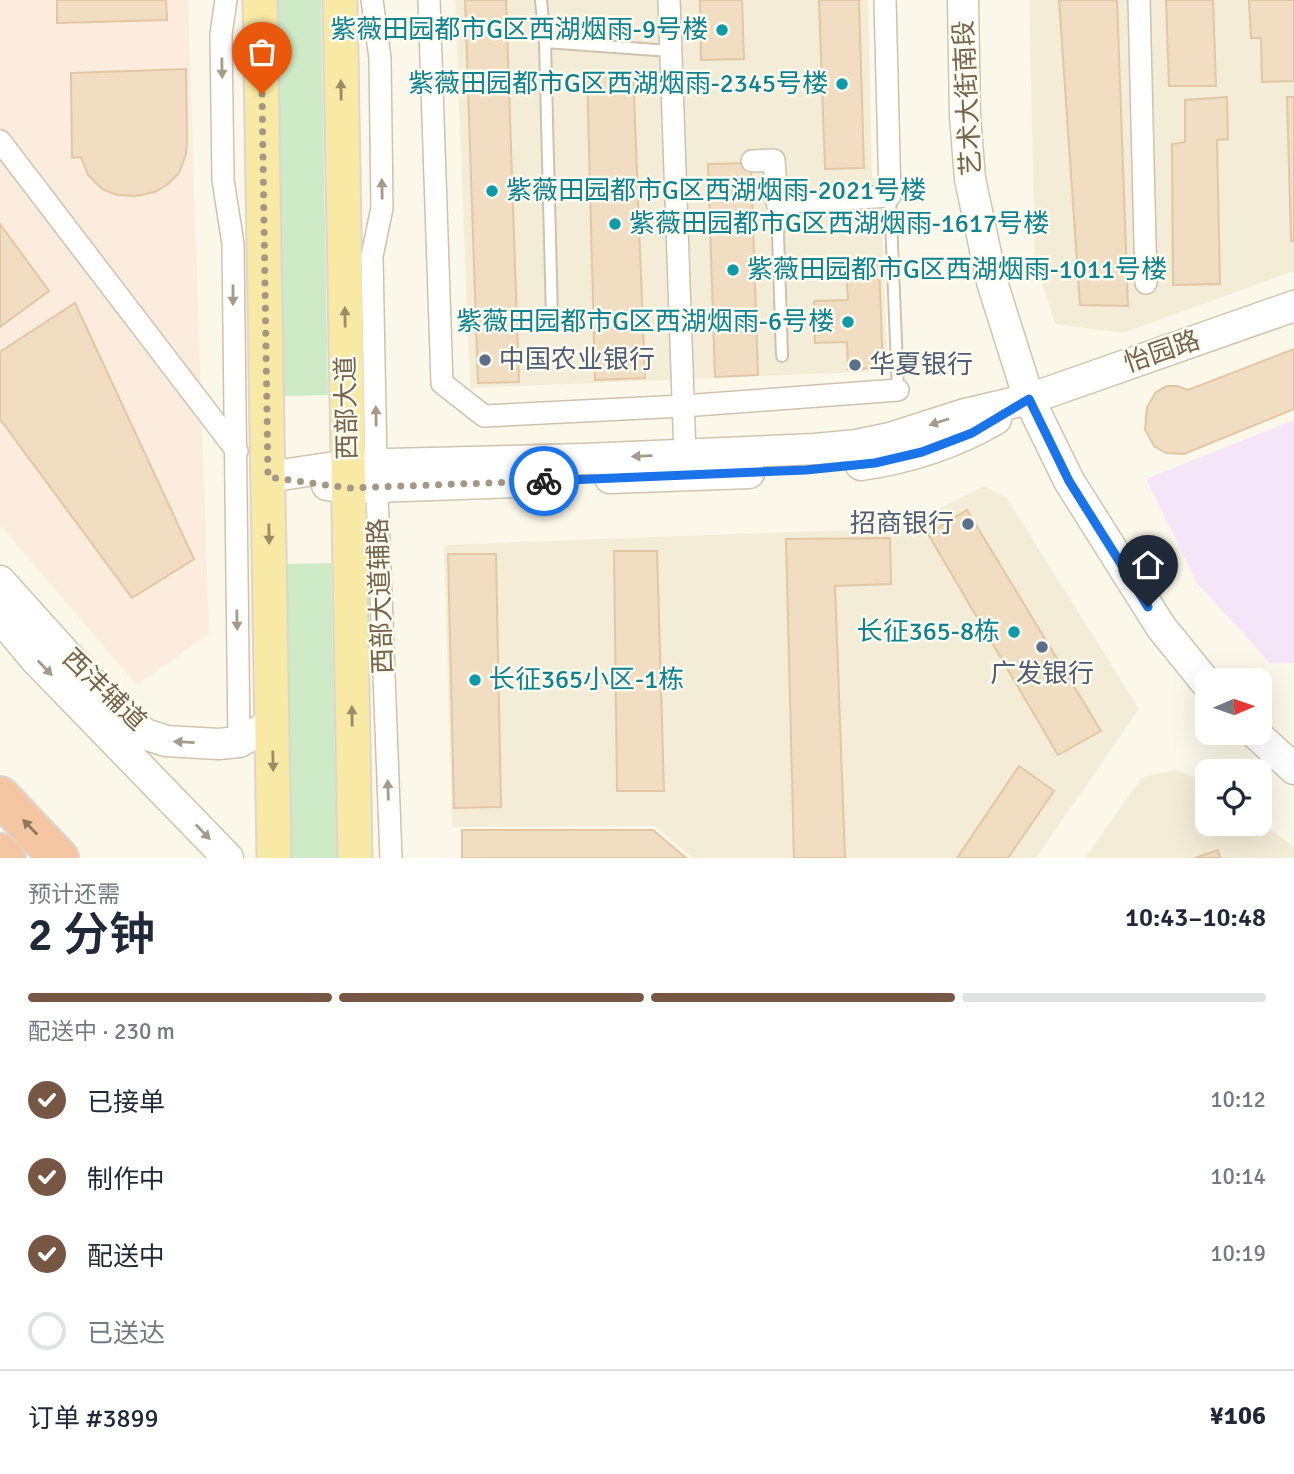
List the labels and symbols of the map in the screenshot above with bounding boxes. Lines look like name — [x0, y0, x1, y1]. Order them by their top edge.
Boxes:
place label: 紫薇田园都市G区西湖烟雨-9号楼 — [330, 14, 708, 46]
street label: 艺术大街南段 — [948, 19, 988, 177]
pin — [232, 22, 292, 94]
marker: 紫薇田园都市G区西湖烟雨-9号楼 — [714, 22, 730, 38]
one-way arrow — [216, 57, 227, 79]
place label: 紫薇田园都市G区西湖烟雨-2345号楼 — [408, 68, 828, 100]
marker: 紫薇田园都市G区西湖烟雨-2345号楼 — [834, 76, 850, 92]
one-way arrow — [335, 79, 347, 101]
place label: 紫薇田园都市G区西湖烟雨-2021号楼 — [506, 175, 926, 207]
one-way arrow — [376, 178, 388, 200]
marker: 紫薇田园都市G区西湖烟雨-2021号楼 — [484, 183, 500, 199]
place label: 紫薇田园都市G区西湖烟雨-1617号楼 — [629, 208, 1049, 240]
marker: 紫薇田园都市G区西湖烟雨-1617号楼 — [607, 216, 623, 232]
place label: 紫薇田园都市G区西湖烟雨-1011号楼 — [747, 254, 1167, 286]
marker: 紫薇田园都市G区西湖烟雨-1011号楼 — [725, 262, 741, 278]
one-way arrow — [228, 284, 239, 306]
one-way arrow — [339, 306, 351, 328]
place label: 紫薇田园都市G区西湖烟雨-6号楼 — [456, 306, 834, 338]
marker: 紫薇田园都市G区西湖烟雨-6号楼 — [840, 314, 856, 330]
street label: 怡园路 — [1120, 324, 1204, 380]
place label: 中国农业银行 — [499, 344, 655, 376]
place label: 华夏银行 — [869, 349, 973, 381]
marker: 中国农业银行 — [477, 352, 493, 368]
street label: 西部大道 — [330, 356, 364, 460]
marker: 华夏银行 — [847, 357, 863, 373]
one-way arrow — [370, 404, 381, 426]
one-way arrow — [929, 417, 950, 428]
courier — [509, 446, 579, 516]
one-way arrow — [631, 451, 653, 462]
place label: 招商银行 — [850, 508, 954, 540]
marker: 招商银行 — [960, 516, 976, 532]
street label: 西部大道辅路 — [362, 517, 400, 675]
one-way arrow — [263, 523, 275, 545]
pin — [1118, 535, 1178, 607]
one-way arrow — [231, 609, 243, 631]
place label: 长征365-8栋 — [857, 616, 1000, 648]
marker: 长征365-8栋 — [1006, 624, 1022, 640]
marker: 广发银行 — [1034, 639, 1050, 655]
street label: 西沣辅道 — [55, 642, 153, 738]
place label: 广发银行 — [990, 658, 1094, 690]
one-way arrow — [36, 660, 53, 676]
place label: 长征365小区-1栋 — [489, 664, 684, 696]
north arrow — [1195, 668, 1272, 746]
marker: 长征365小区-1栋 — [467, 672, 483, 688]
one-way arrow — [347, 705, 358, 727]
one-way arrow — [173, 737, 195, 748]
one-way arrow — [267, 750, 278, 772]
one-way arrow — [383, 779, 394, 801]
one-way arrow — [22, 819, 38, 836]
one-way arrow — [194, 823, 210, 840]

